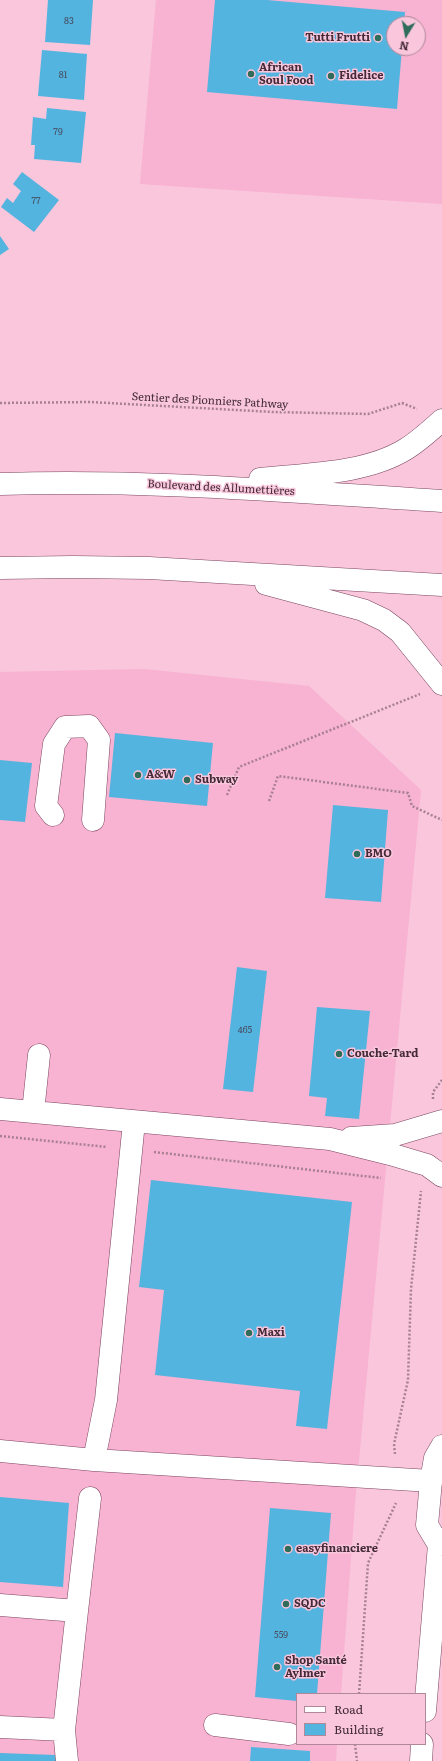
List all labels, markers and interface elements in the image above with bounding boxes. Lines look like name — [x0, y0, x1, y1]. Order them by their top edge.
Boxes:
house number: 83 — [64, 16, 74, 26]
north arrow — [386, 16, 426, 56]
place label: Tutti Frutti — [305, 31, 370, 45]
marker: Tutti Frutti — [373, 33, 383, 43]
text: N — [398, 38, 410, 56]
place label: African Soul Food — [259, 61, 314, 87]
marker: African Soul Food — [246, 69, 256, 79]
place label: Fidelice — [339, 69, 383, 83]
house number: 81 — [59, 70, 67, 80]
marker: Fidelice — [326, 71, 336, 81]
house number: 79 — [53, 127, 63, 137]
house number: 77 — [31, 196, 41, 206]
street label: Sentier des Pionniers Pathway — [131, 390, 289, 412]
street label: Boulevard des Allumettières — [147, 478, 295, 498]
place label: A&W — [146, 768, 175, 782]
marker: A&W — [133, 770, 143, 780]
place label: Subway — [195, 773, 238, 787]
marker: Subway — [182, 775, 192, 785]
place label: BMO — [365, 847, 392, 861]
marker: BMO — [352, 849, 362, 859]
house number: 465 — [238, 1025, 252, 1035]
place label: Couche-Tard — [347, 1047, 418, 1061]
marker: Couche-Tard — [334, 1049, 344, 1059]
place label: Maxi — [257, 1326, 285, 1340]
marker: Maxi — [244, 1328, 254, 1338]
place label: easyfinanciere — [296, 1542, 378, 1556]
marker: easyfinanciere — [283, 1544, 293, 1554]
place label: SQDC — [294, 1597, 326, 1611]
marker: SQDC — [281, 1599, 291, 1609]
house number: 559 — [274, 1630, 288, 1640]
place label: Shop Santé Aylmer — [285, 1654, 347, 1680]
marker: Shop Santé Aylmer — [272, 1662, 282, 1672]
legend — [296, 1693, 426, 1745]
text: Road — [334, 1700, 363, 1718]
text: Building — [334, 1720, 383, 1738]

